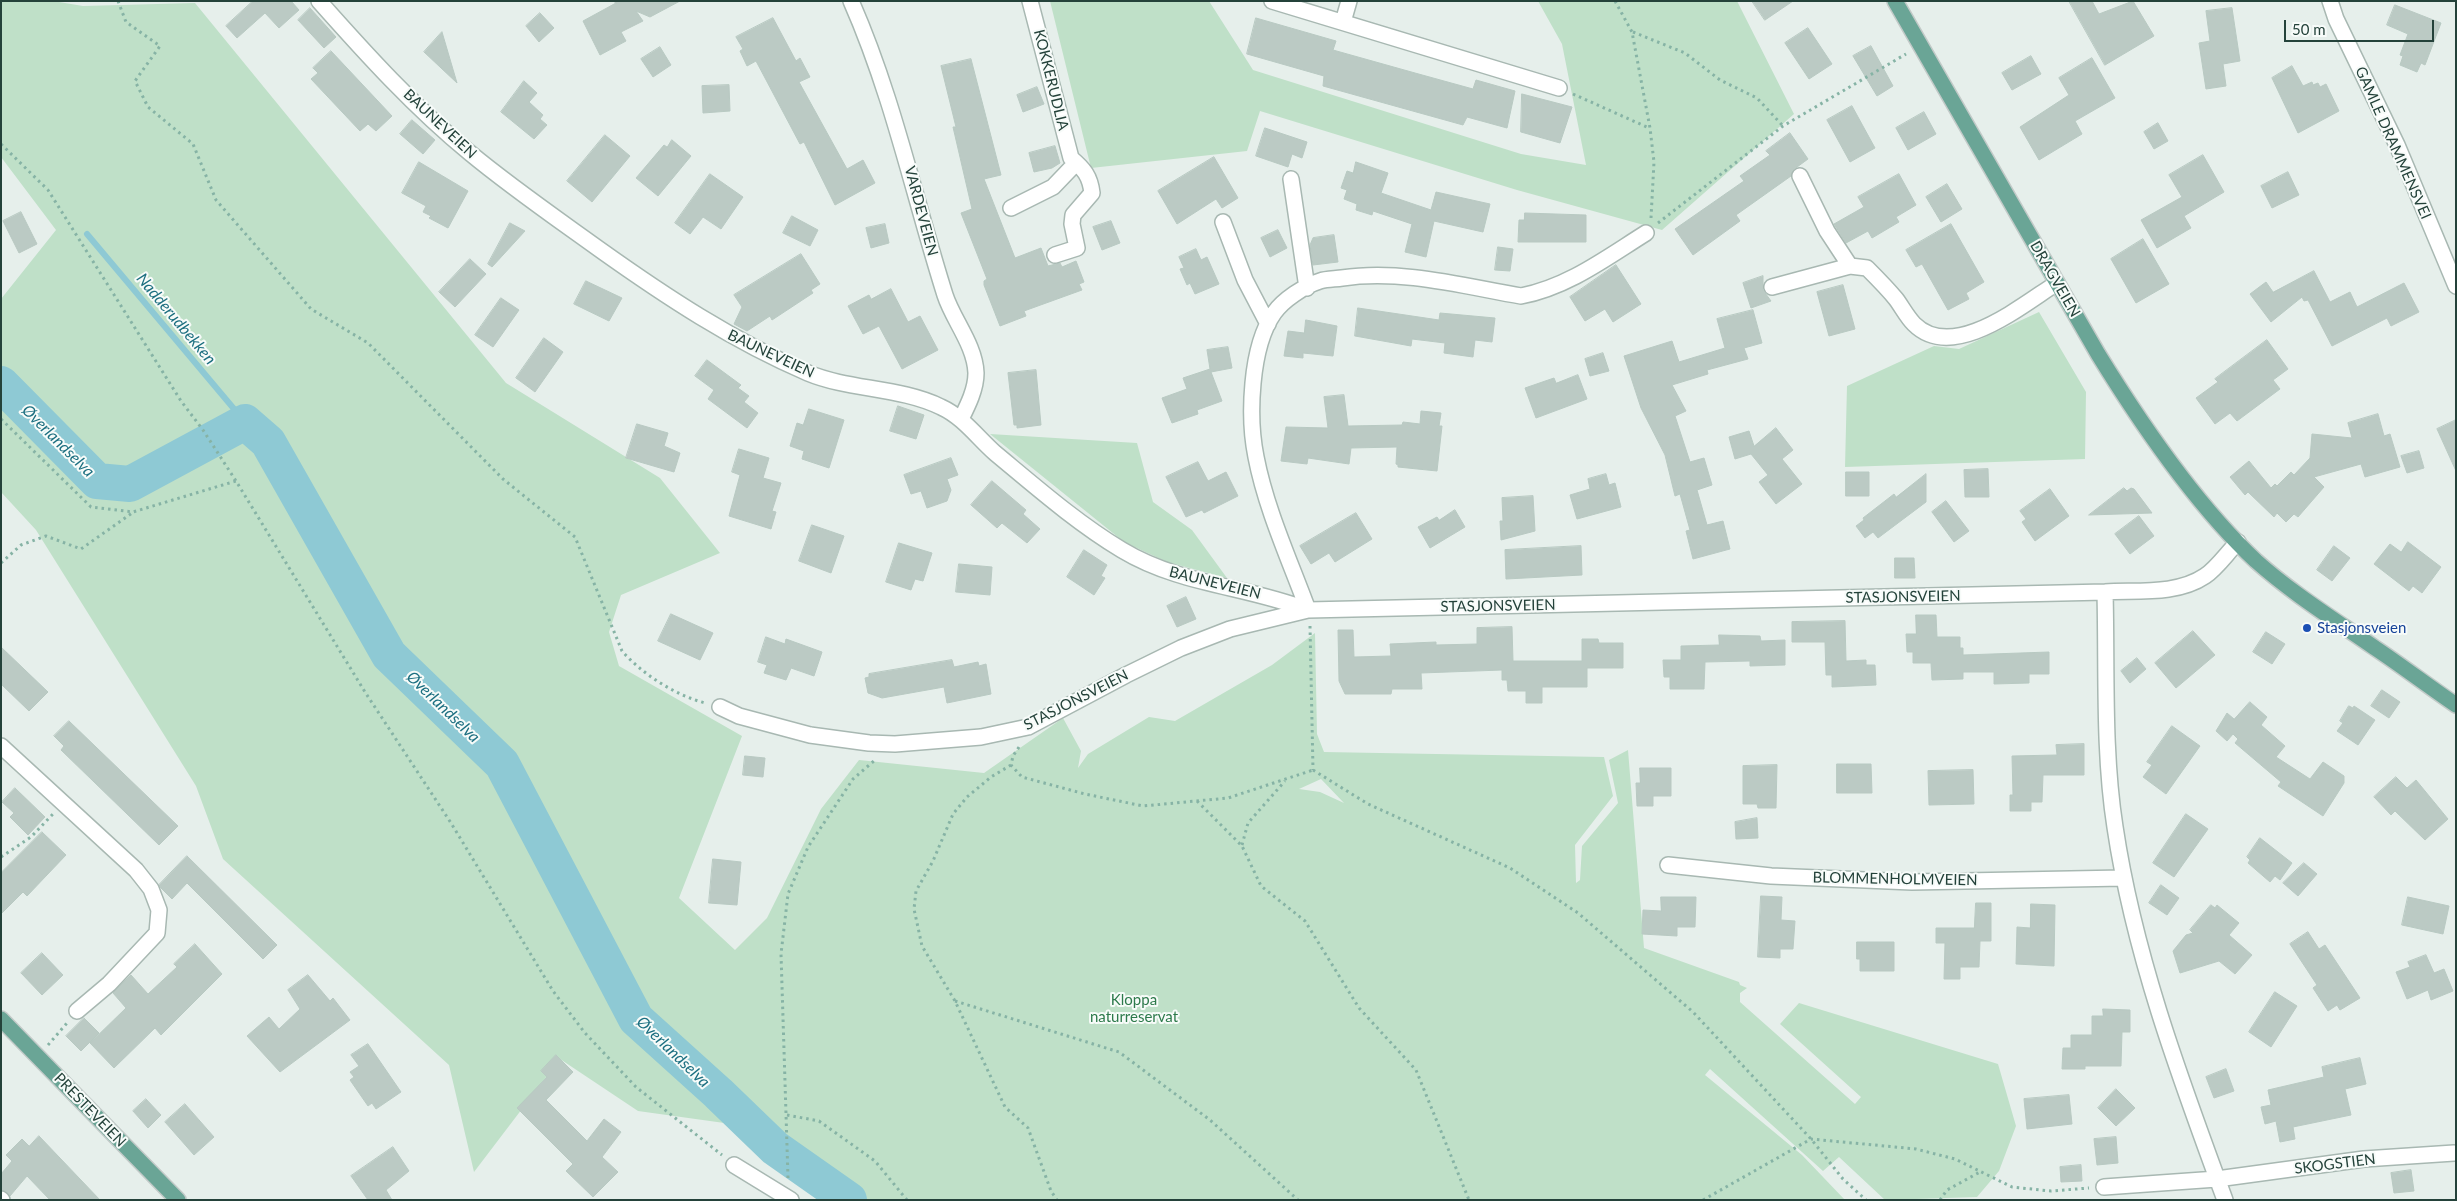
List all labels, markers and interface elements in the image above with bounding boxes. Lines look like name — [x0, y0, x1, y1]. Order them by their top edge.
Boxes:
scale bar — [2287, 10, 2437, 42]
text: 50 m — [2292, 20, 2326, 38]
street label: KOKKERUDLIA — [1030, 28, 1072, 132]
street label: GAMLE DRAMMENSVEI — [2351, 64, 2435, 222]
street label: BAUNEVEIEN — [400, 85, 480, 163]
street label: VARDEVEIEN — [900, 164, 942, 258]
street label: DRAGVEIEN — [2026, 238, 2084, 320]
water label: Nadderudbekken — [132, 269, 220, 369]
street label: BAUNEVEIEN — [725, 326, 817, 382]
water label: Øverlandselva — [18, 401, 98, 481]
street label: BAUNEVEIEN — [1167, 563, 1263, 603]
street label: STASJONSVEIEN — [1845, 587, 1961, 607]
street label: STASJONSVEIEN — [1440, 596, 1556, 616]
place label: Stasjonsveien — [2317, 619, 2406, 637]
marker: Stasjonsveien — [2301, 622, 2313, 634]
street label: STASJONSVEIEN — [1021, 666, 1131, 734]
water label: Øverlandselva — [402, 667, 484, 747]
street label: BLOMMENHOLMVEIEN — [1812, 869, 1978, 889]
park label: Kloppa naturreservat — [1090, 991, 1178, 1026]
water label: Øverlandselva — [632, 1012, 714, 1092]
street label: PRESTEVEIEN — [50, 1069, 130, 1151]
street label: SKOGSTIEN — [2293, 1150, 2377, 1178]

